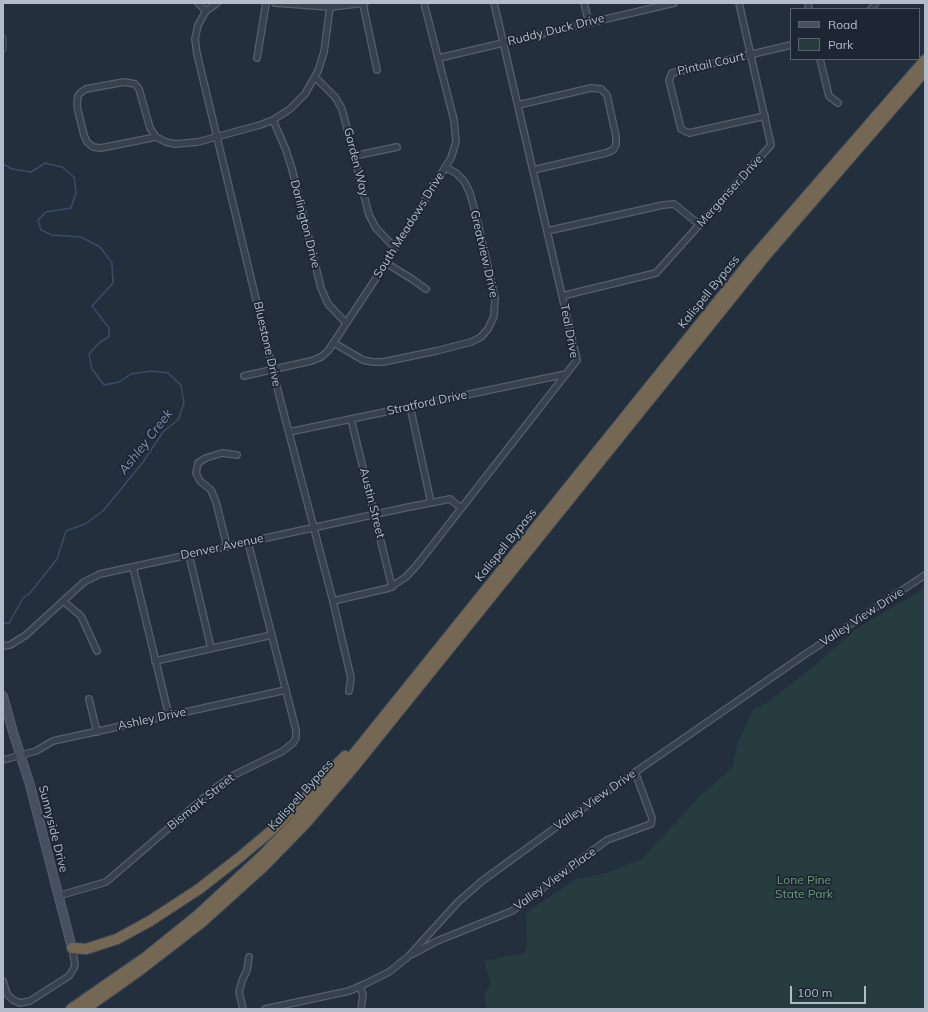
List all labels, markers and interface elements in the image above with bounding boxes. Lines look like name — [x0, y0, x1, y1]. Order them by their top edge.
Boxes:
legend — [790, 8, 920, 60]
street label: Ruddy Duck Drive — [506, 11, 606, 49]
text: Road — [828, 17, 857, 32]
text: Park — [828, 37, 853, 52]
street label: Pintail Court — [676, 49, 746, 79]
street label: Garden Way — [341, 126, 371, 198]
street label: Merganser Drive — [694, 152, 766, 230]
street label: South Meadows Drive — [371, 169, 447, 281]
street label: Darlington Drive — [287, 178, 323, 270]
street label: Greatview Drive — [467, 209, 501, 299]
street label: Kalispell Bypass — [675, 253, 743, 331]
street label: Bluestone Drive — [250, 300, 284, 388]
street label: Teal Drive — [557, 303, 581, 359]
street label: Stratford Drive — [386, 387, 468, 419]
water label: Ashley Creek — [116, 406, 176, 478]
street label: Austin Street — [356, 466, 388, 540]
street label: Kalispell Bypass — [472, 506, 540, 584]
street label: Denver Avenue — [179, 531, 265, 563]
street label: Valley View Drive — [817, 585, 907, 649]
street label: Ashley Drive — [116, 705, 188, 733]
street label: Kalispell Bypass — [266, 757, 336, 833]
street label: Valley View Drive — [551, 766, 639, 834]
street label: Bismark Street — [165, 771, 237, 833]
street label: Sunnyside Drive — [35, 784, 71, 874]
street label: Valley View Place — [511, 844, 599, 914]
park label: Lone Pine State Park — [775, 873, 833, 901]
scale bar — [792, 978, 868, 1004]
text: 100 m — [797, 985, 832, 1000]

